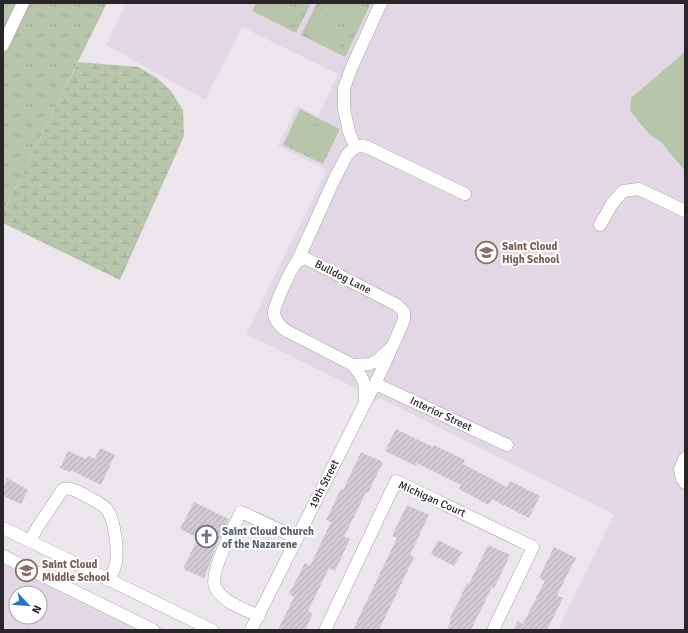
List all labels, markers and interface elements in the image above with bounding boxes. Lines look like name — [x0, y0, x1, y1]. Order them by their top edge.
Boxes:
school or university icon: Saint Cloud High School — [473, 239, 499, 265]
place label: Saint Cloud High School — [502, 240, 560, 266]
street label: Bulldog Lane — [313, 257, 373, 297]
street label: Interior Street — [408, 394, 474, 434]
street label: 19th Street — [306, 457, 342, 510]
street label: Michigan Court — [396, 478, 468, 520]
church icon: Saint Cloud Church of the Nazarene — [193, 524, 219, 550]
place label: Saint Cloud Church of the Nazarene — [222, 525, 314, 551]
school or university icon: Saint Cloud Middle School — [13, 557, 39, 583]
place label: Saint Cloud Middle School — [42, 558, 110, 584]
north arrow — [8, 585, 48, 625]
text: N — [29, 603, 44, 615]

